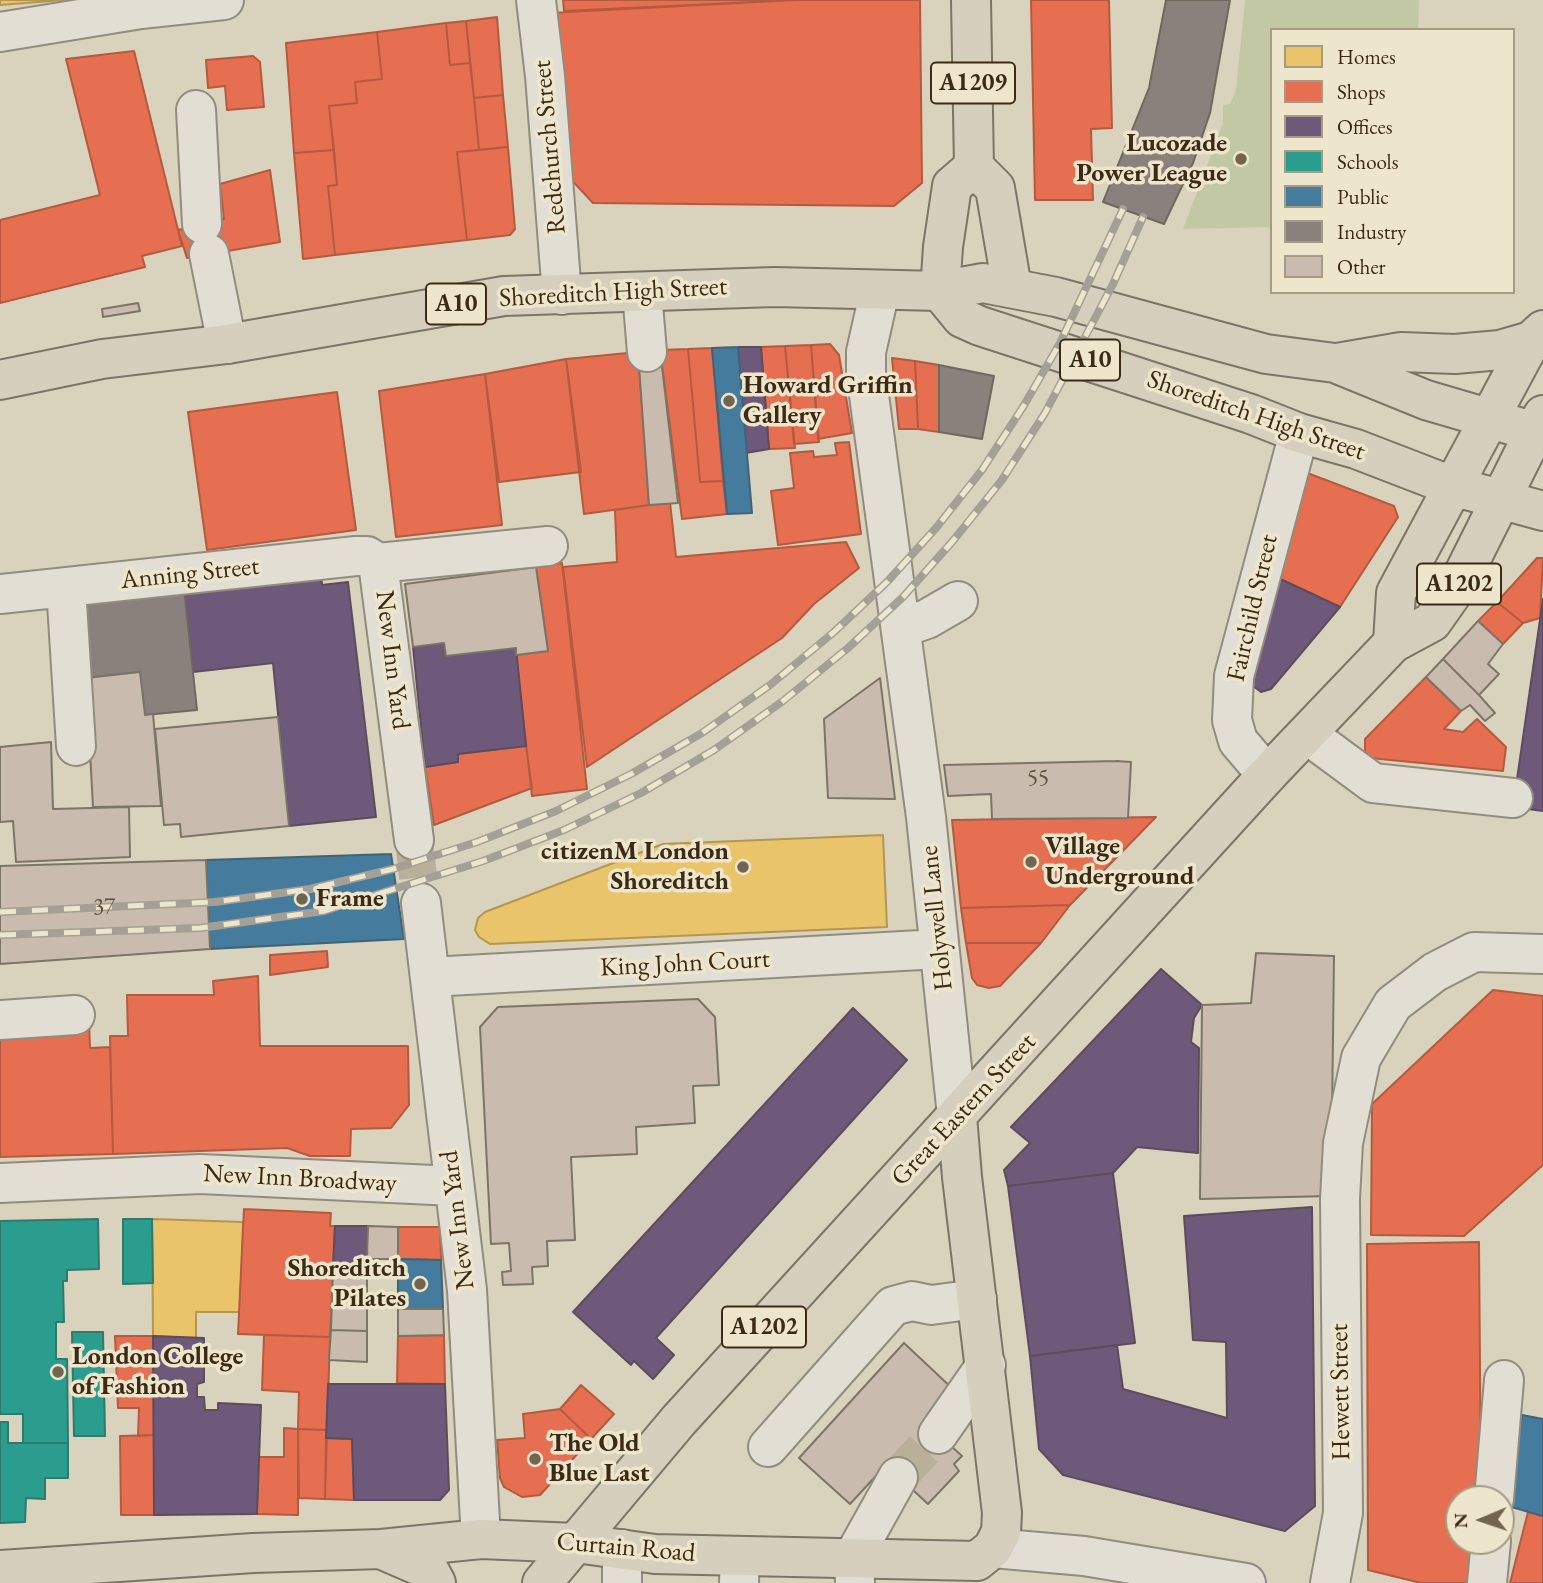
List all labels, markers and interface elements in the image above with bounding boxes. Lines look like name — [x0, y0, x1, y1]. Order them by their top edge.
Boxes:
legend — [1270, 28, 1515, 294]
text: Homes — [1337, 43, 1396, 70]
street label: Redchurch Street — [527, 59, 573, 235]
road number: A1209 — [931, 62, 1015, 104]
text: Shops — [1337, 78, 1386, 105]
text: Offices — [1337, 113, 1392, 140]
place label: Lucozade Power League — [1076, 128, 1227, 190]
text: Schools — [1337, 148, 1398, 175]
marker: Lucozade Power League — [1233, 151, 1249, 167]
text: Public — [1337, 183, 1389, 210]
text: Industry — [1337, 218, 1407, 245]
text: Other — [1337, 253, 1386, 280]
street label: Shoreditch High Street — [498, 271, 728, 315]
road number: A10 — [426, 284, 486, 324]
road number: A10 — [1060, 340, 1120, 380]
street label: Shoreditch High Street — [1143, 364, 1369, 468]
place label: Howard Griffin Gallery — [743, 370, 913, 432]
marker: Howard Griffin Gallery — [721, 393, 737, 409]
street label: Fairchild Street — [1221, 531, 1285, 685]
street label: Anning Street — [119, 551, 261, 597]
road number: A1202 — [1417, 564, 1501, 604]
street label: New Inn Yard — [368, 589, 416, 731]
house number: 55 — [1027, 765, 1049, 793]
place label: Village Underground — [1045, 831, 1194, 892]
place label: citizenM London Shoreditch — [541, 836, 729, 898]
street label: Holywell Lane — [914, 844, 960, 992]
marker: Village Underground — [1023, 854, 1039, 870]
marker: citizenM London Shoreditch — [735, 859, 751, 875]
place label: Frame — [316, 883, 384, 915]
marker: Frame — [294, 891, 310, 907]
house number: 37 — [93, 894, 115, 922]
street label: King John Court — [599, 944, 771, 984]
street label: Great Eastern Street — [885, 1027, 1043, 1193]
street label: New Inn Yard — [434, 1149, 482, 1291]
street label: New Inn Broadway — [202, 1158, 398, 1200]
place label: Shoreditch Pilates — [287, 1253, 406, 1314]
marker: Shoreditch Pilates — [412, 1276, 428, 1292]
road number: A1202 — [722, 1307, 806, 1348]
street label: Hewett Street — [1324, 1323, 1358, 1461]
place label: London College of Fashion — [72, 1341, 243, 1402]
marker: London College of Fashion — [50, 1364, 66, 1380]
place label: The Old Blue Last — [549, 1428, 650, 1490]
marker: The Old Blue Last — [527, 1451, 543, 1467]
north arrow — [1445, 1485, 1515, 1555]
text: N — [1448, 1513, 1473, 1529]
street label: Curtain Road — [555, 1526, 697, 1570]

